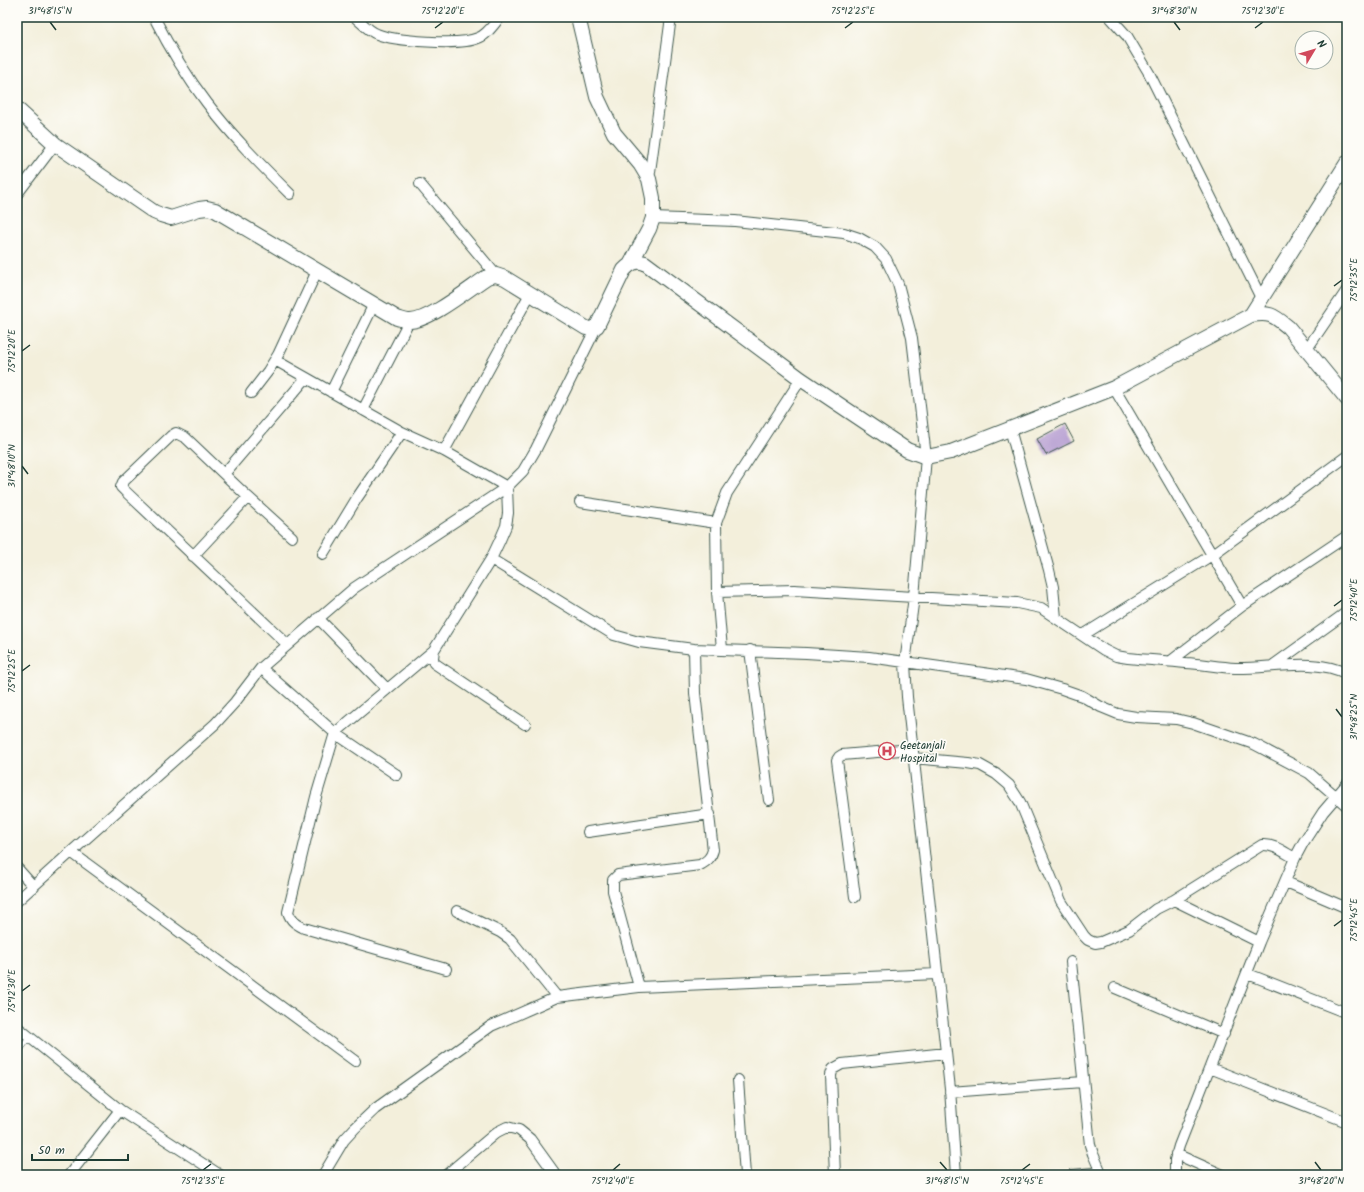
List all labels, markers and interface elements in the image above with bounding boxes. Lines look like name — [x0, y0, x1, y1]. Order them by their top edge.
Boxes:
text: 31°48'15"N — [28, 3, 72, 19]
text: 75°12'20"E — [421, 3, 466, 19]
text: 75°12'25"E — [831, 3, 876, 19]
text: 31°48'30"N — [1151, 3, 1197, 19]
text: 75°12'30"E — [1241, 3, 1286, 19]
north arrow — [1294, 30, 1334, 70]
text: N — [1312, 36, 1330, 53]
text: 75°12'35"E — [1346, 257, 1362, 302]
text: 75°12'20"E — [4, 328, 20, 373]
text: 31°48'10"N — [4, 444, 20, 488]
text: 75°12'40"E — [1346, 577, 1362, 622]
text: 75°12'25"E — [4, 648, 20, 693]
text: 31°48'25"N — [1346, 694, 1362, 740]
place label: Geetanjali Hospital — [900, 737, 946, 768]
hospital icon: Geetanjali Hospital — [877, 741, 897, 761]
text: 75°12'45"E — [1346, 897, 1362, 942]
text: 75°12'30"E — [4, 968, 20, 1013]
scale bar — [32, 1136, 128, 1162]
text: 50 m — [38, 1141, 65, 1160]
text: 75°12'35"E — [181, 1173, 226, 1189]
text: 75°12'40"E — [591, 1173, 636, 1189]
text: 31°48'15"N — [925, 1173, 969, 1189]
text: 75°12'45"E — [1000, 1173, 1045, 1189]
text: 31°48'20"N — [1298, 1173, 1344, 1189]

